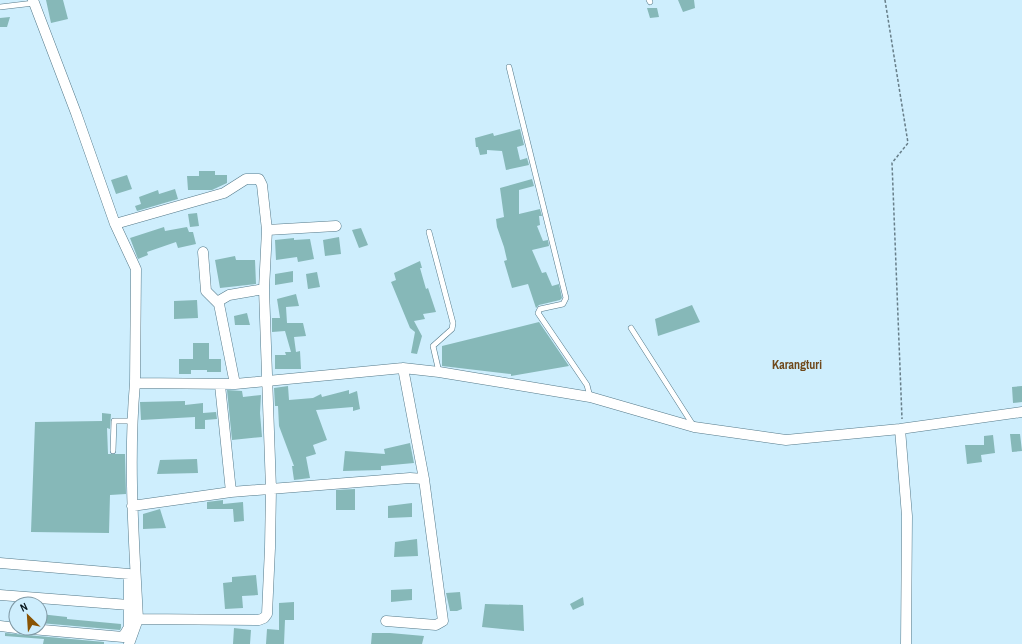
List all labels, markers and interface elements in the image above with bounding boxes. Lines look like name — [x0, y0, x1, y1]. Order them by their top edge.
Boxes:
district label: Karangturi — [772, 357, 822, 373]
north arrow — [8, 596, 48, 636]
text: N — [18, 599, 30, 615]

